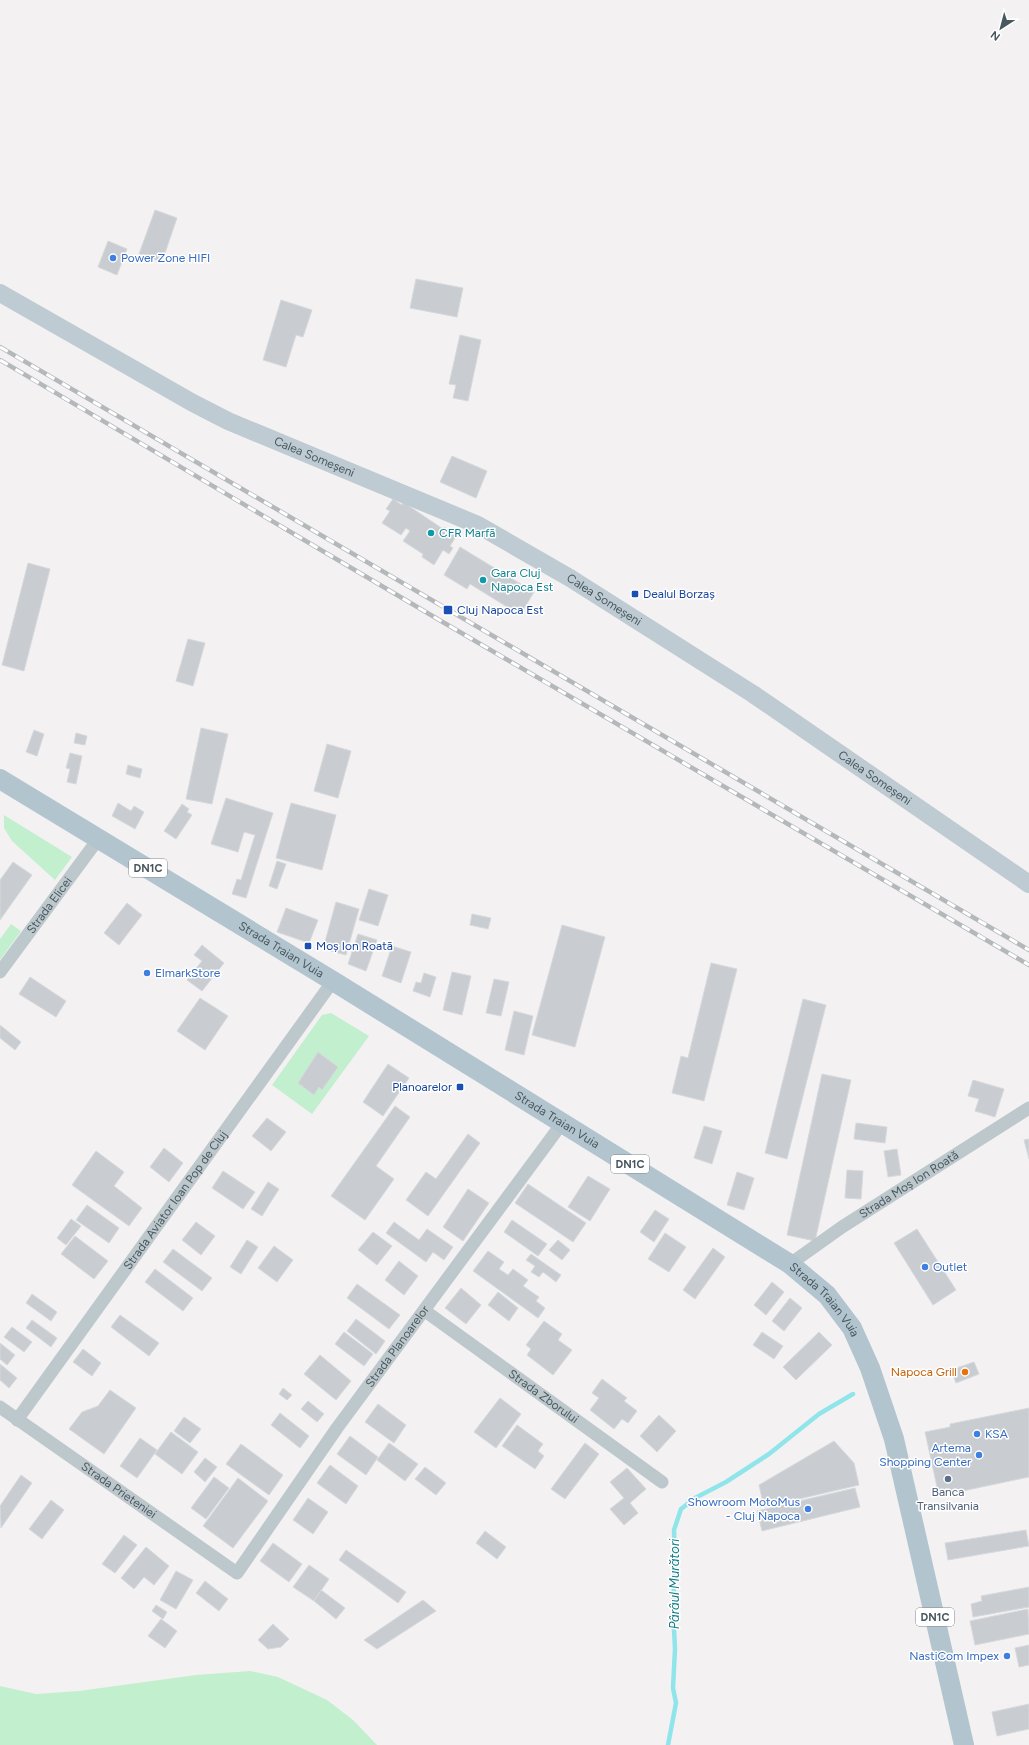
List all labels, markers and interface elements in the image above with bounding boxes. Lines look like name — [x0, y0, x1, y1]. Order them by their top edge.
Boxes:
north arrow — [981, 8, 1021, 48]
text: N — [988, 28, 1003, 43]
place label: Power Zone HIFI — [121, 251, 210, 265]
marker: Power Zone HIFI — [108, 253, 118, 263]
street label: Calea Someșeni — [272, 434, 357, 480]
place label: CFR Marfă — [439, 526, 495, 540]
marker: CFR Marfă — [426, 528, 436, 538]
place label: Gara Cluj Napoca Est — [491, 566, 554, 594]
street label: Calea Someșeni — [564, 571, 644, 629]
marker: Gara Cluj Napoca Est — [478, 575, 488, 585]
place label: Dealul Borzaș — [643, 587, 715, 601]
marker: Dealul Borzaș — [630, 589, 640, 599]
place label: Cluj Napoca Est — [457, 603, 544, 617]
marker: Cluj Napoca Est — [442, 604, 454, 616]
street label: Calea Someșeni — [835, 748, 914, 808]
road number: DN1C — [129, 859, 167, 877]
street label: Strada Elicei — [24, 874, 75, 936]
street label: Strada Traian Vuia — [236, 918, 326, 981]
place label: Moș Ion Roată — [316, 939, 393, 953]
marker: Moș Ion Roată — [303, 941, 313, 951]
place label: ElmarkStore — [155, 966, 221, 980]
marker: ElmarkStore — [142, 968, 152, 978]
place label: Planoarelor — [392, 1080, 452, 1094]
marker: Planoarelor — [455, 1082, 465, 1092]
street label: Strada Traian Vuia — [512, 1088, 602, 1151]
street label: Strada Aviator Ioan Pop de Cluj — [121, 1128, 230, 1272]
street label: Strada Moș Ion Roată — [856, 1148, 961, 1221]
road number: DN1C — [611, 1155, 649, 1173]
street label: Strada Traian Vuia — [787, 1260, 862, 1339]
place label: Outlet — [933, 1260, 968, 1274]
marker: Outlet — [920, 1262, 930, 1272]
street label: Strada Planoarelor — [363, 1303, 432, 1390]
place label: Napoca Grill — [891, 1365, 957, 1379]
street label: Strada Zborului — [506, 1367, 581, 1426]
marker: Napoca Grill — [960, 1367, 970, 1377]
place label: KSA — [985, 1427, 1008, 1441]
marker: KSA — [972, 1429, 982, 1439]
place label: Artema Shopping Center — [879, 1441, 971, 1469]
marker: Artema Shopping Center — [974, 1450, 984, 1460]
street label: Strada Prieteniei — [78, 1459, 159, 1521]
marker: Banca Transilvania — [943, 1474, 953, 1484]
place label: Banca Transilvania — [917, 1485, 979, 1513]
place label: Showroom MotoMus - Cluj Napoca — [688, 1495, 800, 1523]
marker: Showroom MotoMus - Cluj Napoca — [803, 1504, 813, 1514]
water label: Pârâul Murători — [667, 1538, 682, 1629]
road number: DN1C — [916, 1608, 954, 1626]
place label: NastiCom Impex — [909, 1649, 999, 1663]
marker: NastiCom Impex — [1002, 1651, 1012, 1661]

